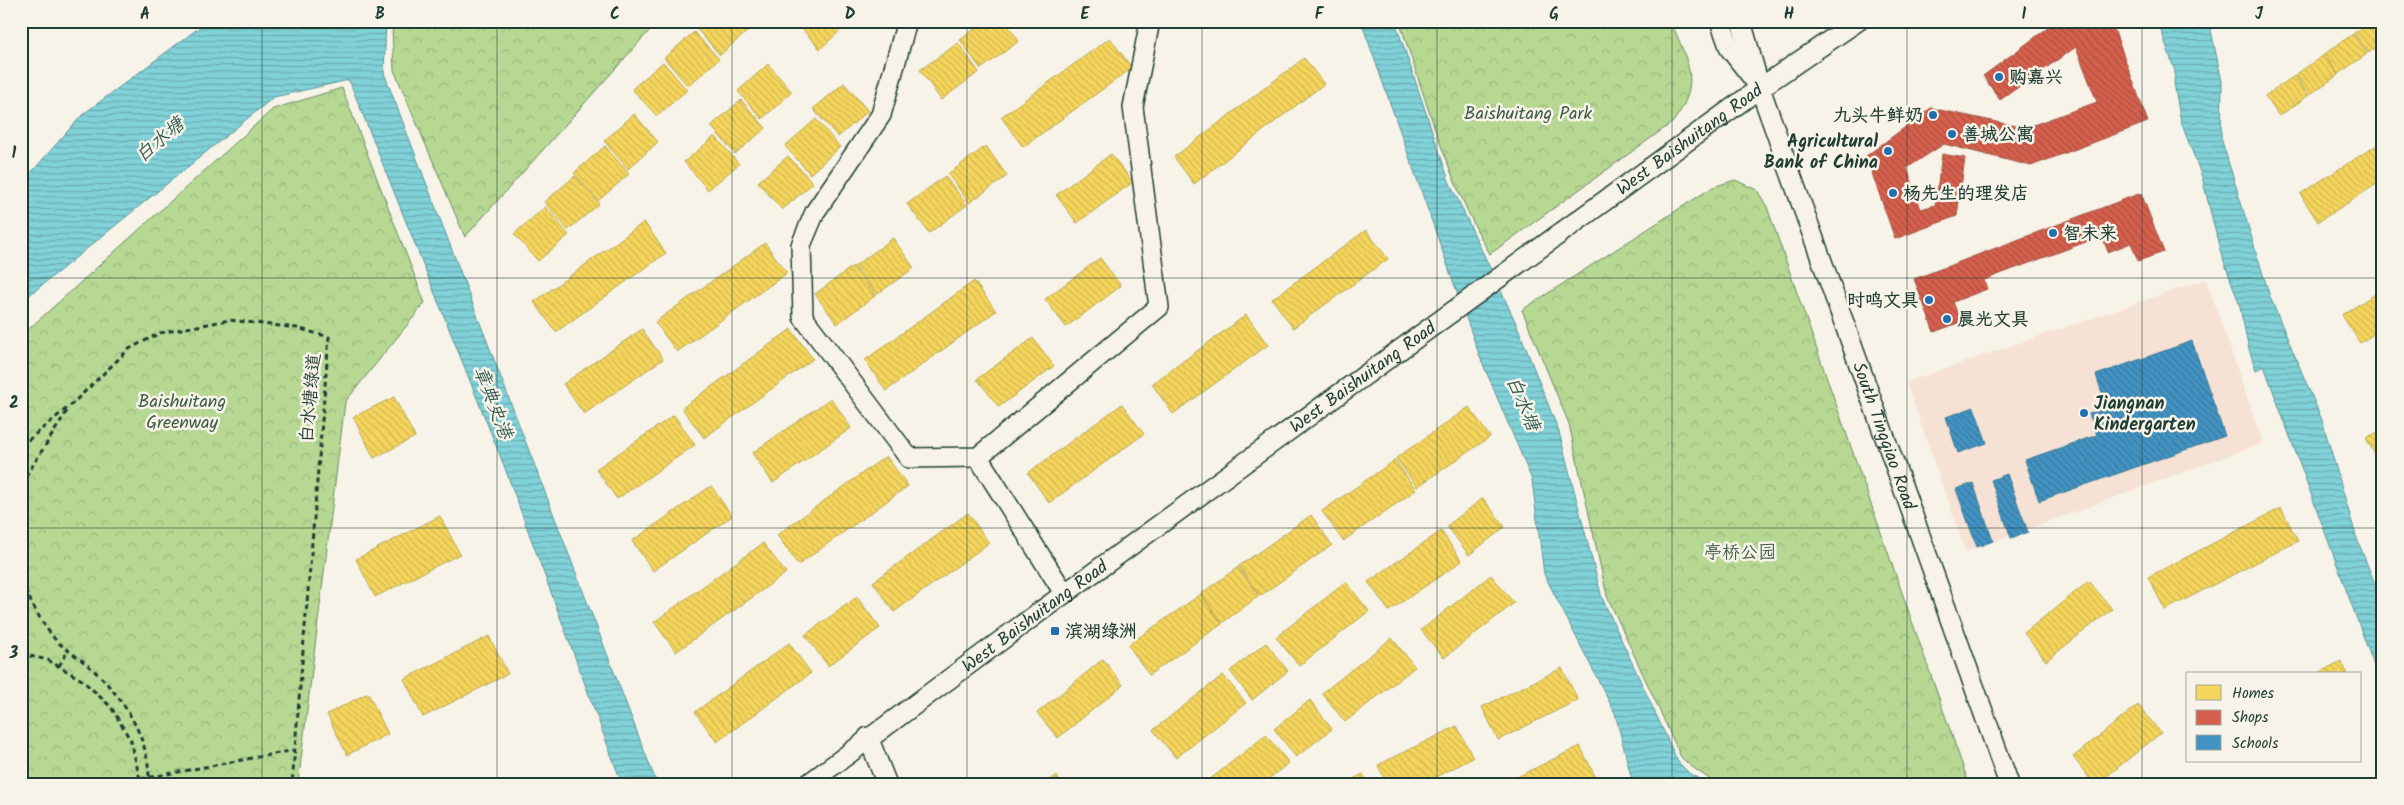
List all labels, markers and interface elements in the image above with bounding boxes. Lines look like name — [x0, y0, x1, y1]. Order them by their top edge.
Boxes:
text: A — [140, 2, 150, 27]
text: B — [375, 2, 385, 27]
text: C — [610, 2, 620, 27]
text: D — [845, 2, 856, 27]
text: E — [1081, 2, 1091, 27]
text: F — [1315, 2, 1325, 27]
text: G — [1549, 2, 1559, 27]
text: H — [1784, 2, 1794, 27]
text: I — [2022, 2, 2027, 27]
text: J — [2255, 2, 2264, 27]
place label: 购嘉兴 — [2009, 64, 2063, 93]
marker: 购嘉兴 — [1993, 71, 2005, 83]
street label: West Baishuitang Road — [1611, 77, 1771, 204]
park label: Baishuitang Park — [1464, 100, 1592, 129]
place label: 九头牛鲜奶 — [1833, 102, 1923, 131]
water label: 白水塘 — [129, 109, 193, 170]
marker: 九头牛鲜奶 — [1927, 109, 1939, 121]
place label: 善城公寓 — [1962, 121, 2034, 150]
place label: Agricultural Bank of China — [1764, 128, 1878, 178]
marker: 善城公寓 — [1946, 128, 1958, 140]
text: 1 — [12, 141, 17, 166]
marker: Agricultural Bank of China — [1882, 145, 1894, 157]
place label: 杨先生的理发店 — [1903, 180, 2029, 209]
marker: 杨先生的理发店 — [1887, 187, 1899, 199]
place label: 智未来 — [2063, 220, 2117, 249]
marker: 智未来 — [2047, 227, 2059, 239]
place label: 时鸣文具 — [1847, 287, 1919, 316]
marker: 时鸣文具 — [1923, 294, 1935, 306]
place label: 晨光文具 — [1957, 306, 2029, 335]
marker: 晨光文具 — [1941, 313, 1953, 325]
street label: West Baishuitang Road — [1284, 314, 1444, 441]
street label: 白水塘绿道 — [293, 352, 330, 444]
street label: South Tingqiao Road — [1843, 358, 1923, 515]
water label: 章典史港 — [465, 362, 520, 445]
water label: 白水塘 — [1497, 372, 1548, 438]
park label: Baishuitang Greenway — [138, 388, 226, 438]
place label: Jiangnan Kindergarten — [2094, 390, 2196, 440]
text: 2 — [9, 391, 19, 416]
marker: Jiangnan Kindergarten — [2078, 407, 2090, 419]
park label: 亭桥公园 — [1704, 539, 1776, 568]
street label: West Baishuitang Road — [956, 553, 1115, 681]
place label: 滨湖绿洲 — [1065, 618, 1137, 647]
marker: 滨湖绿洲 — [1049, 625, 1061, 637]
text: 3 — [9, 641, 19, 666]
legend — [2186, 672, 2362, 762]
text: Homes — [2232, 682, 2275, 706]
text: Shops — [2232, 706, 2269, 730]
text: Schools — [2232, 732, 2279, 756]

